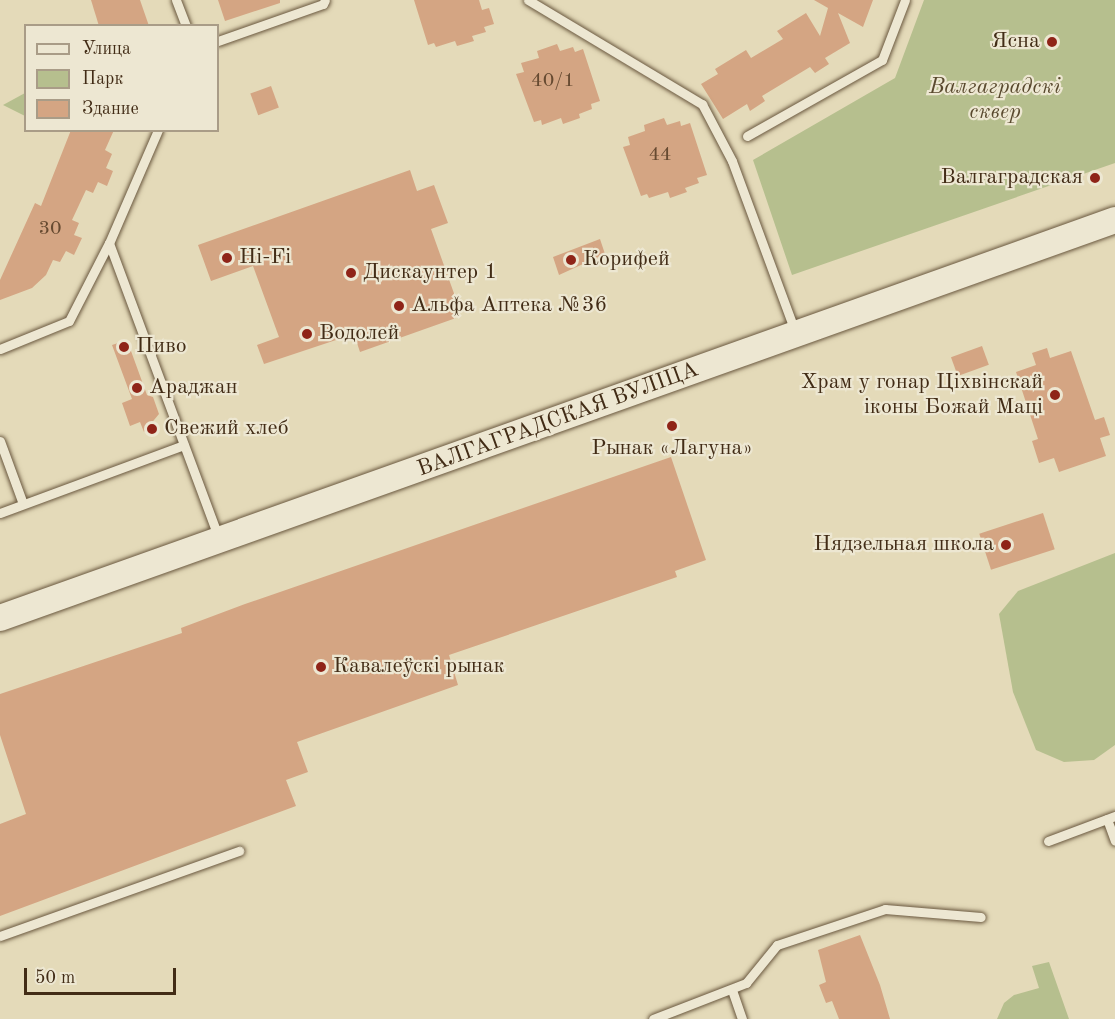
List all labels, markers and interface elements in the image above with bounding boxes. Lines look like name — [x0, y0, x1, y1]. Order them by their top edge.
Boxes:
legend — [24, 24, 219, 132]
place label: Ясна — [991, 29, 1040, 55]
marker: Ясна — [1045, 35, 1059, 49]
text: Улица — [82, 40, 131, 58]
house number: 40/1 — [531, 69, 575, 93]
text: Парк — [82, 70, 123, 88]
park label: Валгаградскі сквер — [929, 74, 1061, 125]
text: Здание — [82, 100, 139, 118]
house number: 44 — [648, 143, 672, 167]
place label: Валгаградская — [941, 165, 1083, 191]
marker: Валгаградская — [1088, 171, 1102, 185]
house number: 30 — [38, 217, 62, 241]
place label: Hi-Fi — [239, 245, 291, 271]
place label: Корифей — [583, 247, 670, 273]
marker: Hi-Fi — [220, 251, 234, 265]
marker: Корифей — [564, 253, 578, 267]
place label: Дискаунтер 1 — [363, 260, 497, 286]
marker: Дискаунтер 1 — [344, 266, 358, 280]
place label: Альфа Аптека №36 — [411, 293, 607, 319]
marker: Альфа Аптека №36 — [392, 299, 406, 313]
place label: Водолей — [319, 321, 399, 347]
marker: Водолей — [300, 327, 314, 341]
place label: Пиво — [136, 334, 187, 360]
marker: Пиво — [117, 340, 131, 354]
street label: ВАЛГАГРАДСКАЯ ВУЛІЦА — [414, 357, 702, 483]
place label: Храм у гонар Ціхвінскай іконы Божай Маці — [801, 369, 1043, 420]
place label: Араджан — [149, 375, 238, 401]
marker: Араджан — [130, 381, 144, 395]
marker: Храм у гонар Ціхвінскай іконы Божай Маці — [1048, 388, 1062, 402]
place label: Свежий хлеб — [164, 416, 289, 442]
marker: Рынак «Лагуна» — [665, 419, 679, 433]
marker: Свежий хлеб — [145, 422, 159, 436]
place label: Рынак «Лагуна» — [591, 436, 753, 462]
place label: Нядзельная школа — [813, 532, 994, 558]
marker: Нядзельная школа — [999, 538, 1013, 552]
place label: Кавалеўскі рынак — [333, 654, 505, 680]
marker: Кавалеўскі рынак — [314, 660, 328, 674]
scale bar — [27, 956, 178, 994]
text: 50 m — [35, 969, 75, 987]

